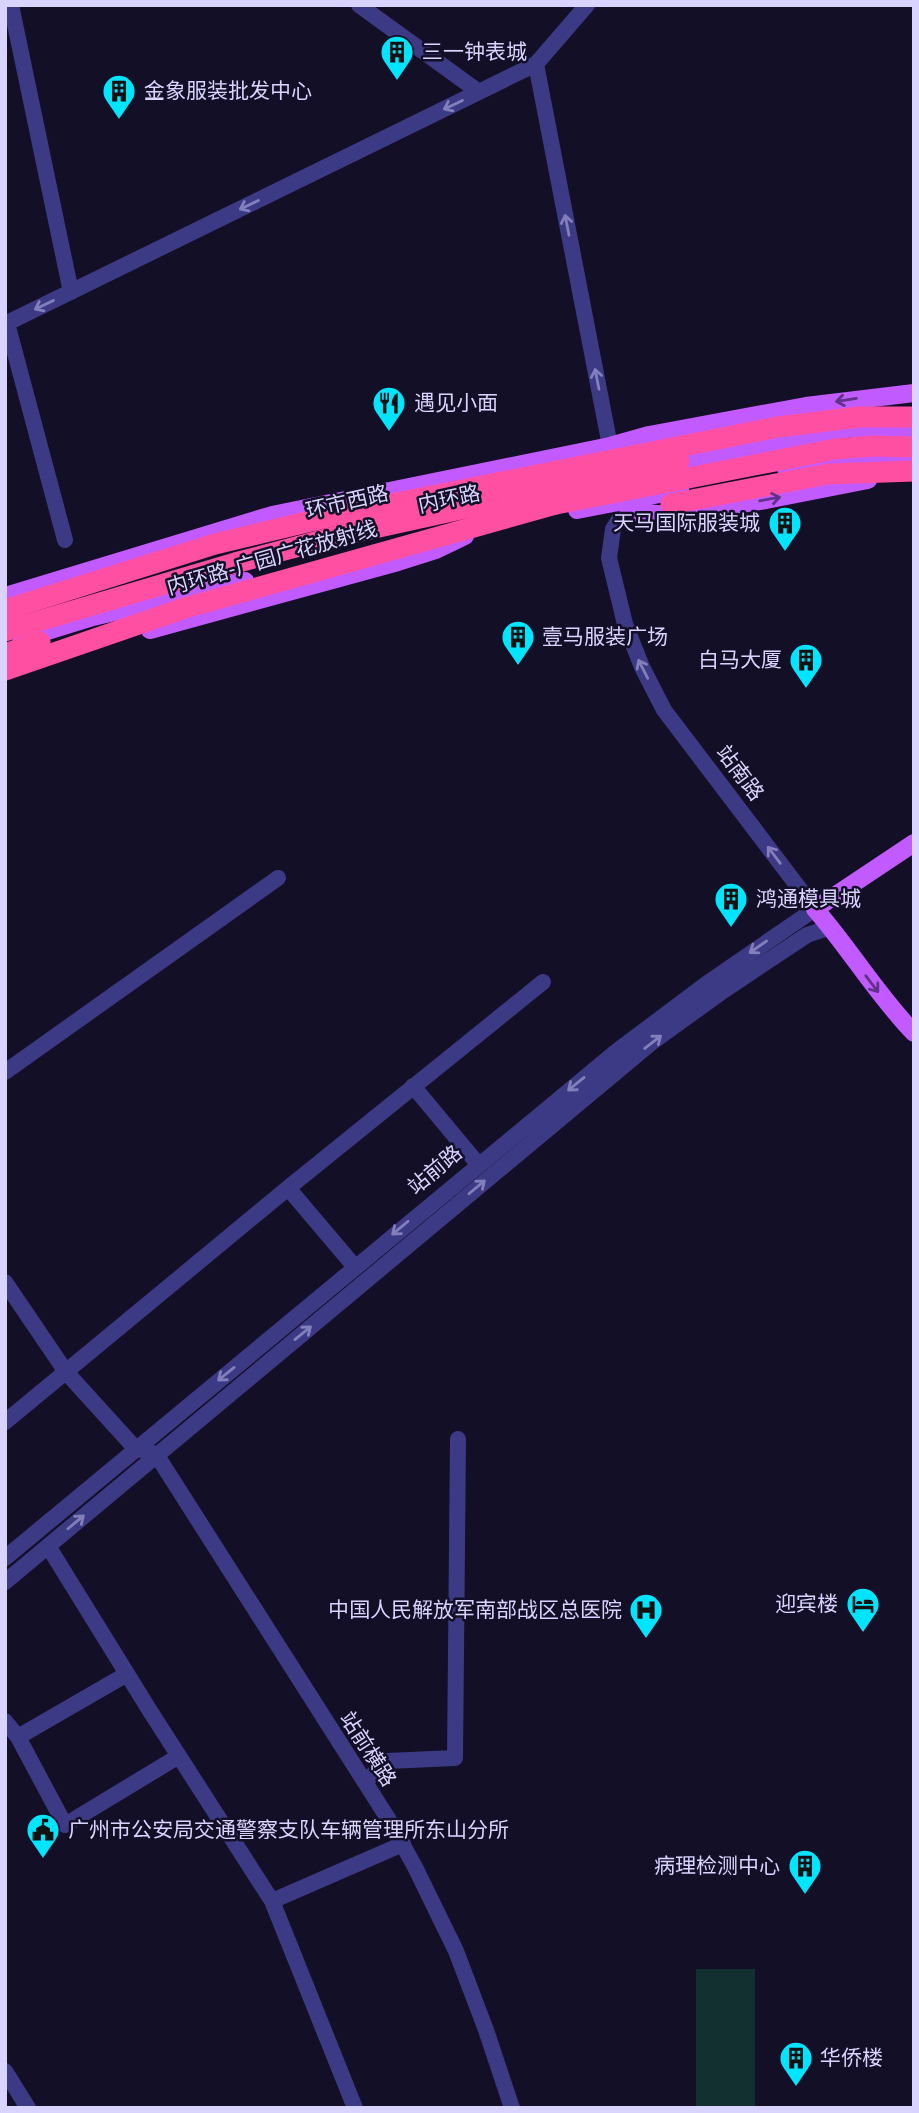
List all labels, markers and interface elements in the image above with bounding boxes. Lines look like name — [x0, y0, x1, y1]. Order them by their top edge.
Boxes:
building icon: 三一钟表城 — [378, 33, 416, 82]
place label: 三一钟表城 — [422, 38, 527, 65]
building icon: 金象服装批发中心 — [100, 72, 138, 121]
place label: 金象服装批发中心 — [144, 77, 312, 104]
one-way arrow — [443, 99, 464, 112]
one-way arrow — [239, 198, 260, 212]
one-way arrow — [560, 214, 573, 237]
one-way arrow — [34, 298, 55, 312]
one-way arrow — [590, 368, 603, 390]
restaurant icon: 遇见小面 — [370, 384, 408, 433]
place label: 遇见小面 — [414, 389, 498, 416]
one-way arrow — [835, 394, 858, 407]
street label: 环市西路 — [303, 479, 391, 524]
street label: 内环路 — [415, 479, 483, 518]
one-way arrow — [758, 492, 781, 505]
building icon: 天马国际服装城 — [766, 504, 804, 553]
place label: 天马国际服装城 — [613, 509, 760, 536]
street label: 内环路-广园广花放射线 — [164, 515, 380, 600]
building icon: 壹马服装广场 — [499, 618, 537, 667]
place label: 壹马服装广场 — [542, 623, 668, 650]
building icon: 白马大厦 — [787, 641, 825, 690]
place label: 白马大厦 — [698, 646, 782, 673]
one-way arrow — [636, 659, 650, 680]
street label: 站南路 — [711, 739, 770, 806]
one-way arrow — [766, 846, 781, 865]
building icon: 鸿通模具城 — [712, 880, 750, 929]
place label: 鸿通模具城 — [756, 885, 861, 912]
one-way arrow — [749, 940, 768, 954]
one-way arrow — [864, 974, 879, 993]
one-way arrow — [643, 1035, 662, 1050]
one-way arrow — [568, 1076, 586, 1091]
street label: 站前路 — [402, 1139, 467, 1200]
one-way arrow — [468, 1179, 486, 1194]
one-way arrow — [392, 1220, 410, 1236]
one-way arrow — [293, 1325, 311, 1340]
one-way arrow — [217, 1366, 235, 1382]
one-way arrow — [67, 1514, 85, 1530]
hotel icon: 迎宾楼 — [844, 1585, 882, 1634]
place label: 迎宾楼 — [775, 1590, 838, 1617]
hospital icon: 中国人民解放军南部战区总医院 — [627, 1591, 665, 1640]
place label: 中国人民解放军南部战区总医院 — [328, 1596, 622, 1623]
street label: 站前横路 — [334, 1706, 403, 1791]
public building icon: 广州市公安局交通警察支队车辆管理所东山分所 — [24, 1811, 62, 1860]
place label: 广州市公安局交通警察支队车辆管理所东山分所 — [68, 1816, 509, 1843]
building icon: 病理检测中心 — [786, 1847, 824, 1896]
place label: 病理检测中心 — [654, 1852, 780, 1879]
building icon: 华侨楼 — [777, 2039, 815, 2088]
place label: 华侨楼 — [820, 2044, 883, 2071]

